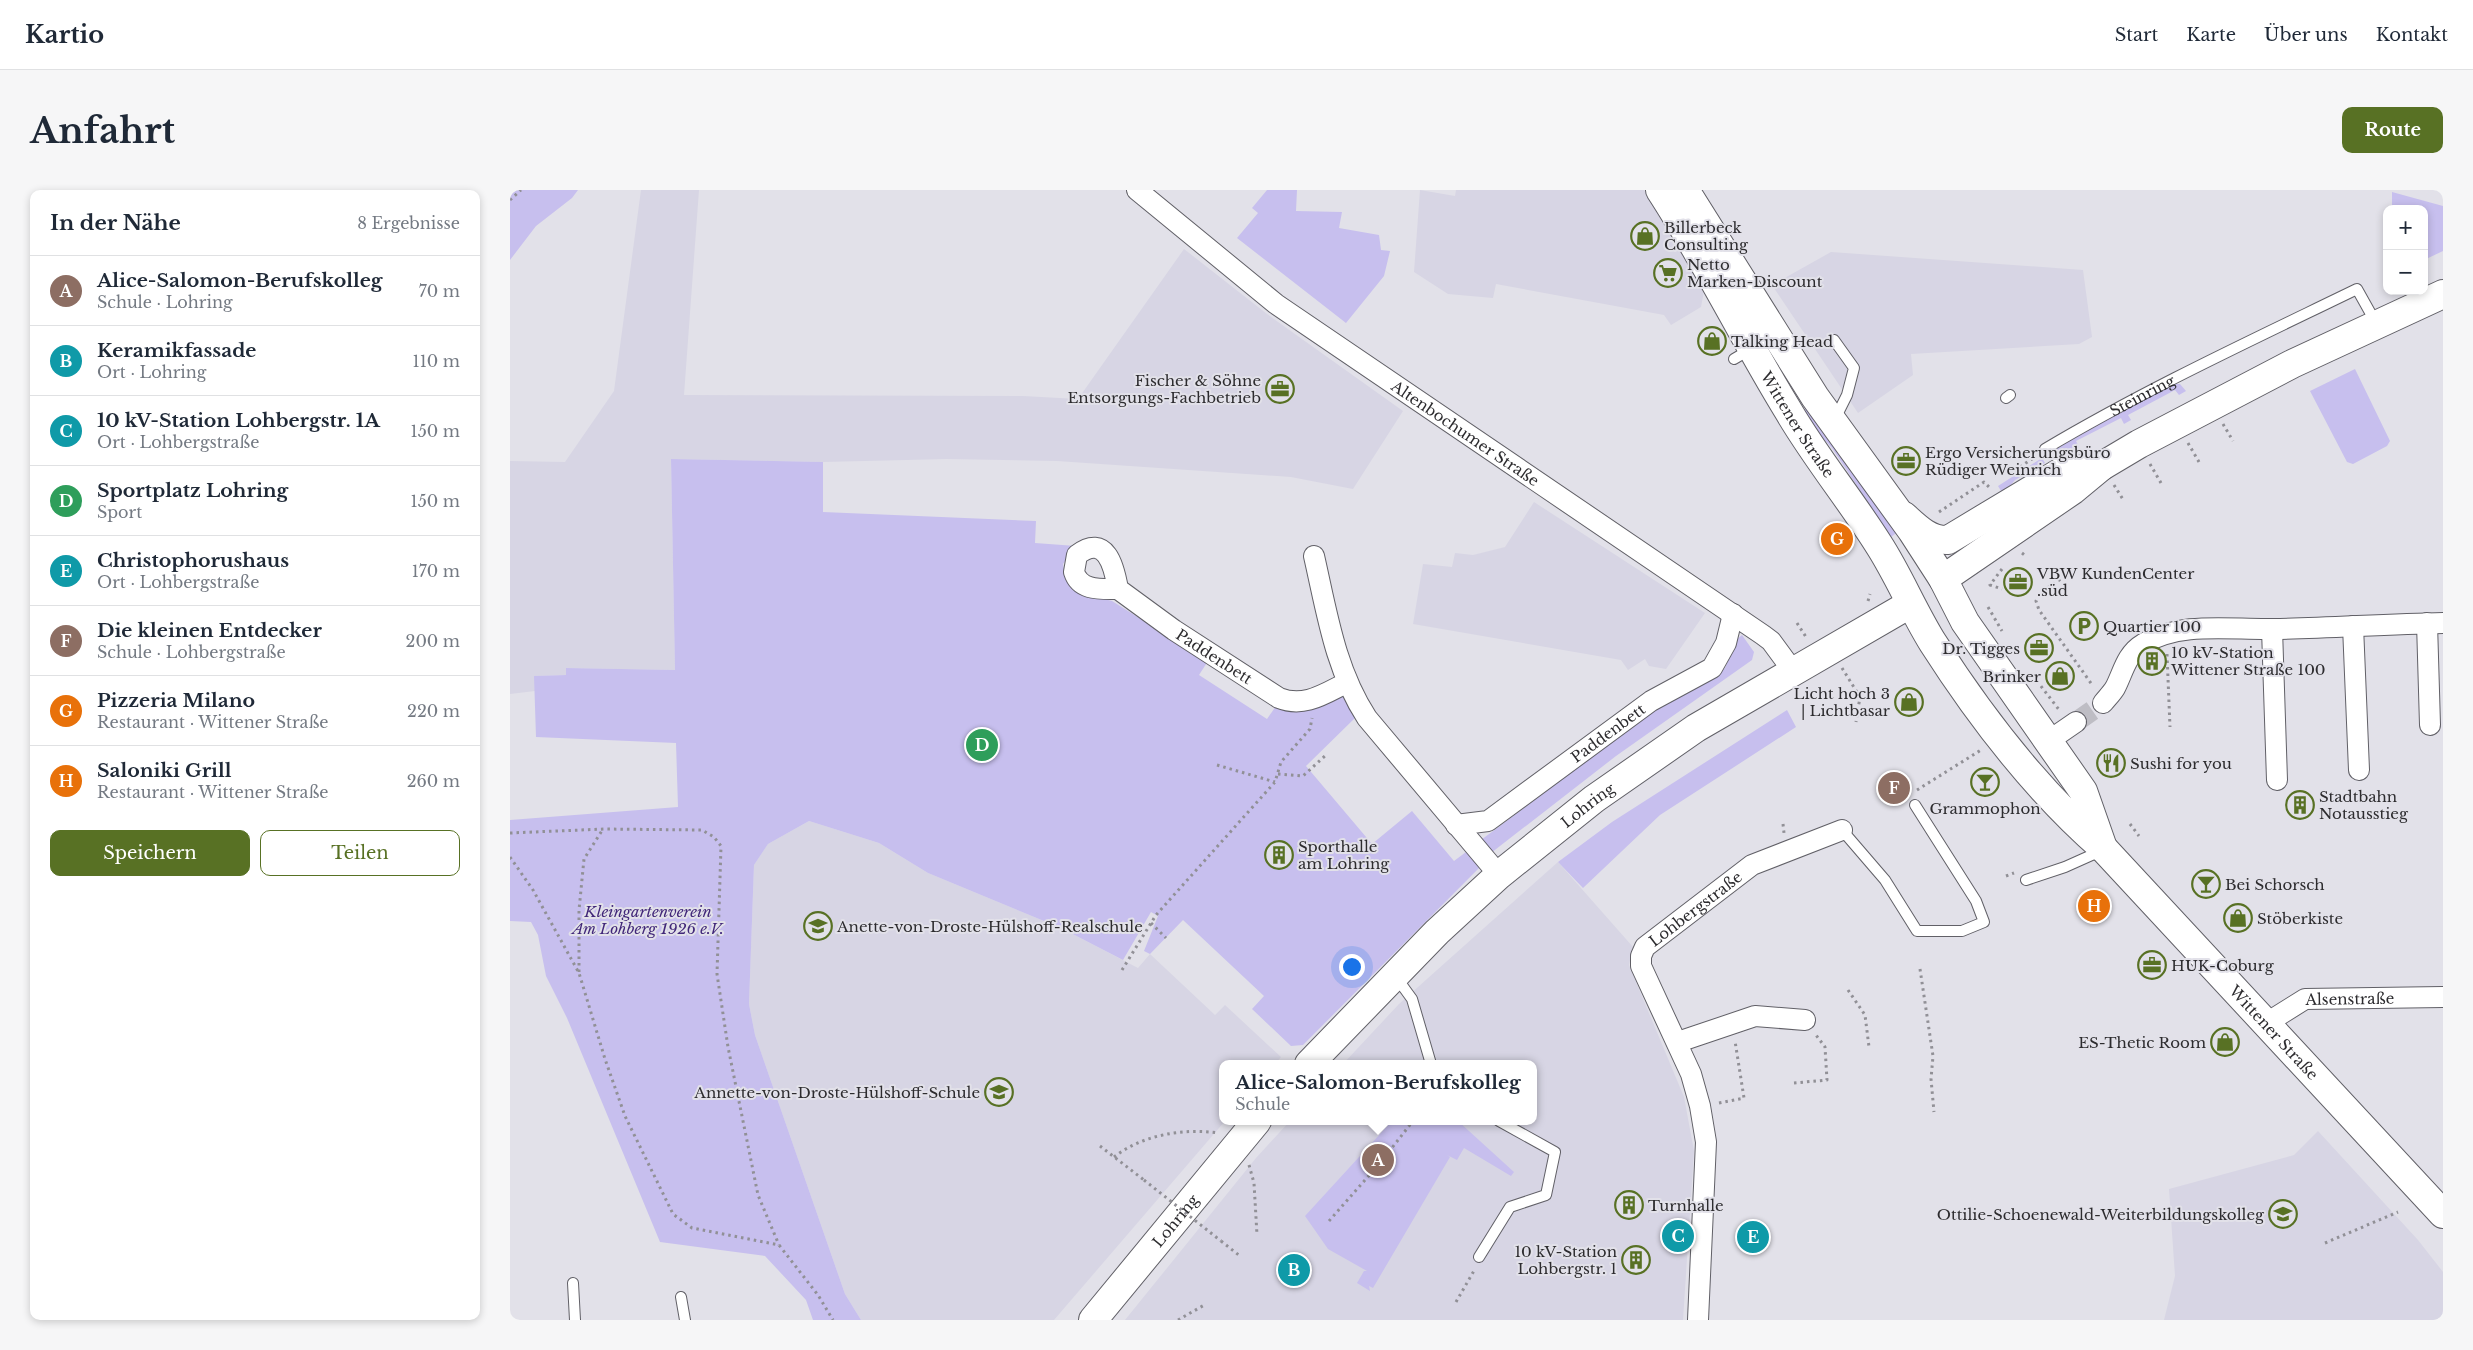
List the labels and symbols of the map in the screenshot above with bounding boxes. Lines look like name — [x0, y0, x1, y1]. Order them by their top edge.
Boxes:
place label: Billerbeck Consulting — [1664, 218, 1749, 254]
shop icon: Billerbeck Consulting — [1630, 221, 1660, 251]
place label: Netto Marken-Discount — [1687, 255, 1823, 291]
supermarket icon: Netto Marken-Discount — [1653, 258, 1683, 288]
shop icon: Talking Head — [1697, 326, 1727, 356]
place label: Talking Head — [1731, 332, 1833, 351]
street label: Wittener Straße — [1757, 367, 1839, 481]
street label: Steinring — [2106, 370, 2179, 420]
place label: Fischer & Söhne Entsorgungs-Fachbetrieb — [1067, 371, 1261, 407]
office icon: Fischer & Söhne Entsorgungs-Fachbetrieb — [1265, 374, 1295, 404]
street label: Altenbochumer Straße — [1387, 375, 1543, 490]
place label: Ergo Versicherungsbüro Rüdiger Weinrich — [1925, 443, 2111, 479]
office icon: Ergo Versicherungsbüro Rüdiger Weinrich — [1891, 446, 1921, 476]
pin: G — [1821, 520, 1853, 558]
place label: VBW KundenCenter .süd — [2036, 564, 2195, 600]
office icon: VBW KundenCenter .süd — [2003, 567, 2033, 597]
parking icon: Quartier 100 — [2069, 611, 2099, 641]
place label: Quartier 100 — [2103, 617, 2201, 636]
street label: Paddenbett — [1172, 624, 1256, 688]
office icon: Dr. Tigges — [2024, 633, 2054, 663]
place label: Dr. Tigges — [1942, 639, 2020, 658]
place label: 10 kV-Station Wittener Straße 100 — [2170, 643, 2326, 679]
building icon: 10 kV-Station Wittener Straße 100 — [2137, 646, 2167, 676]
shop icon: Brinker — [2045, 661, 2075, 691]
place label: Brinker — [1982, 667, 2042, 686]
place label: Licht hoch 3 | Lichtbasar — [1794, 684, 1891, 720]
shop icon: Licht hoch 3 | Lichtbasar — [1894, 687, 1924, 717]
street label: Paddenbett — [1567, 699, 1649, 766]
pin: D — [966, 726, 998, 764]
restaurant icon: Sushi for you — [2096, 748, 2126, 778]
place label: Sushi for you — [2130, 754, 2232, 773]
bar icon: Grammophon — [1970, 767, 2000, 797]
pin: F — [1878, 769, 1910, 807]
street label: Lohring — [1557, 778, 1619, 831]
place label: Stadtbahn Notausstieg — [2319, 787, 2409, 823]
building icon: Stadtbahn Notausstieg — [2285, 790, 2315, 820]
place label: Grammophon — [1929, 799, 2041, 818]
place label: Sporthalle am Lohring — [1298, 837, 1390, 873]
building icon: Sporthalle am Lohring — [1264, 840, 1294, 870]
street label: Lohbergstraße — [1645, 867, 1746, 950]
bar icon: Bei Schorsch — [2191, 869, 2221, 899]
place label: Bei Schorsch — [2225, 875, 2325, 894]
pin: H — [2078, 887, 2110, 925]
park label: Kleingartenverein Am Lohberg 1926 e.V. — [570, 902, 724, 938]
shop icon: Stöberkiste — [2223, 903, 2253, 933]
place label: Stöberkiste — [2257, 909, 2343, 928]
school or university icon: Anette-von-Droste-Hülshoff-Realschule — [803, 911, 833, 941]
place label: Anette-von-Droste-Hülshoff-Realschule — [836, 917, 1143, 936]
office icon: HUK-Coburg — [2137, 950, 2167, 980]
your location — [1339, 954, 1365, 980]
place label: HUK-Coburg — [2171, 956, 2275, 975]
street label: Wittener Straße — [2225, 980, 2323, 1083]
street label: Alsenstraße — [2304, 988, 2394, 1009]
shop icon: ES-Thetic Room — [2210, 1027, 2240, 1057]
place label: ES-Thetic Room — [2078, 1033, 2206, 1052]
school or university icon: Annette-von-Droste-Hülshoff-Schule — [984, 1077, 1014, 1107]
place label: Annette-von-Droste-Hülshoff-Schule — [693, 1083, 980, 1102]
pin: A — [1362, 1141, 1394, 1179]
street label: Lohring — [1148, 1189, 1203, 1251]
building icon: Turnhalle — [1614, 1190, 1644, 1220]
place label: Turnhalle — [1648, 1196, 1724, 1215]
school or university icon: Ottilie-Schoenewald-Weiterbildungskolleg — [2268, 1199, 2298, 1229]
place label: Ottilie-Schoenewald-Weiterbildungskolleg — [1937, 1205, 2265, 1224]
pin: C — [1662, 1217, 1694, 1255]
pin: E — [1737, 1218, 1769, 1256]
place label: 10 kV-Station Lohbergstr. 1 — [1514, 1242, 1617, 1278]
building icon: 10 kV-Station Lohbergstr. 1 — [1621, 1245, 1651, 1275]
pin: B — [1278, 1251, 1310, 1289]

